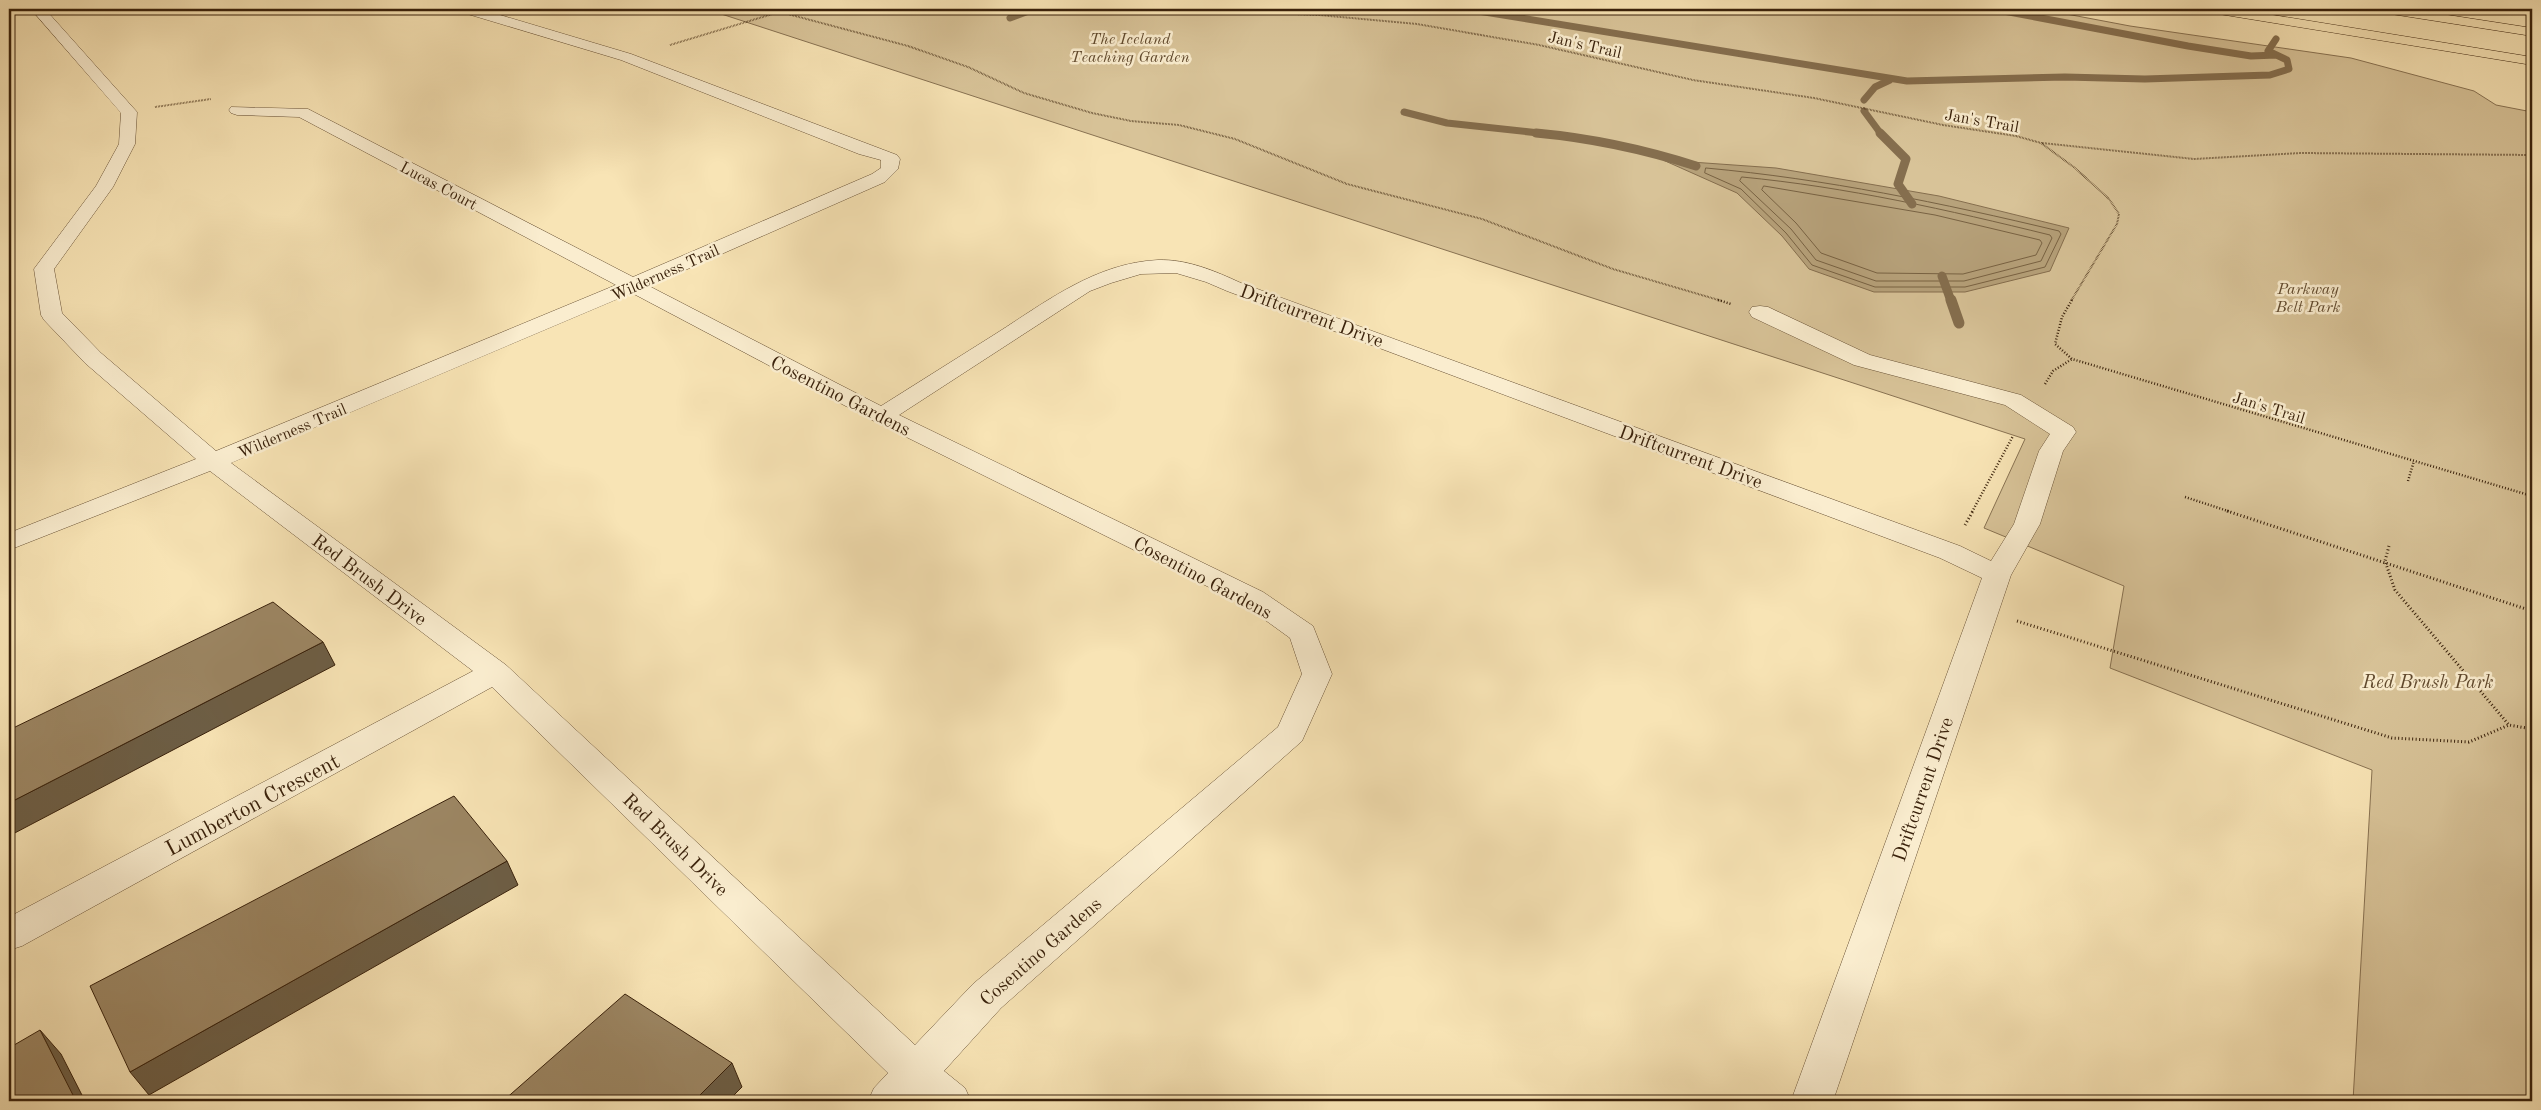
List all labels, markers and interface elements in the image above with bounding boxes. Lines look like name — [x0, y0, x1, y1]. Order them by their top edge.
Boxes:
street label: Jan's Trail — [1546, 30, 1623, 62]
park label: The Iceland Teaching Garden — [1070, 32, 1190, 66]
street label: Jan's Trail — [1943, 108, 2020, 136]
street label: Lucas Court — [397, 160, 480, 214]
street label: Wilderness Trail — [609, 243, 722, 305]
park label: Parkway Belt Park — [2275, 282, 2341, 316]
street label: Driftcurrent Drive — [1237, 283, 1385, 352]
street label: Cosentino Gardens — [767, 354, 913, 441]
street label: Jan's Trail — [2230, 390, 2307, 428]
street label: Wilderness Trail — [236, 402, 349, 462]
street label: Driftcurrent Drive — [1616, 424, 1764, 493]
street label: Red Brush Drive — [308, 532, 429, 630]
street label: Cosentino Gardens — [1129, 535, 1274, 624]
park label: Red Brush Park — [2361, 674, 2494, 693]
street label: Driftcurrent Drive — [1891, 715, 1958, 864]
street label: Lumberton Crescent — [162, 751, 344, 861]
street label: Red Brush Drive — [618, 791, 731, 901]
street label: Cosentino Gardens — [977, 895, 1106, 1011]

